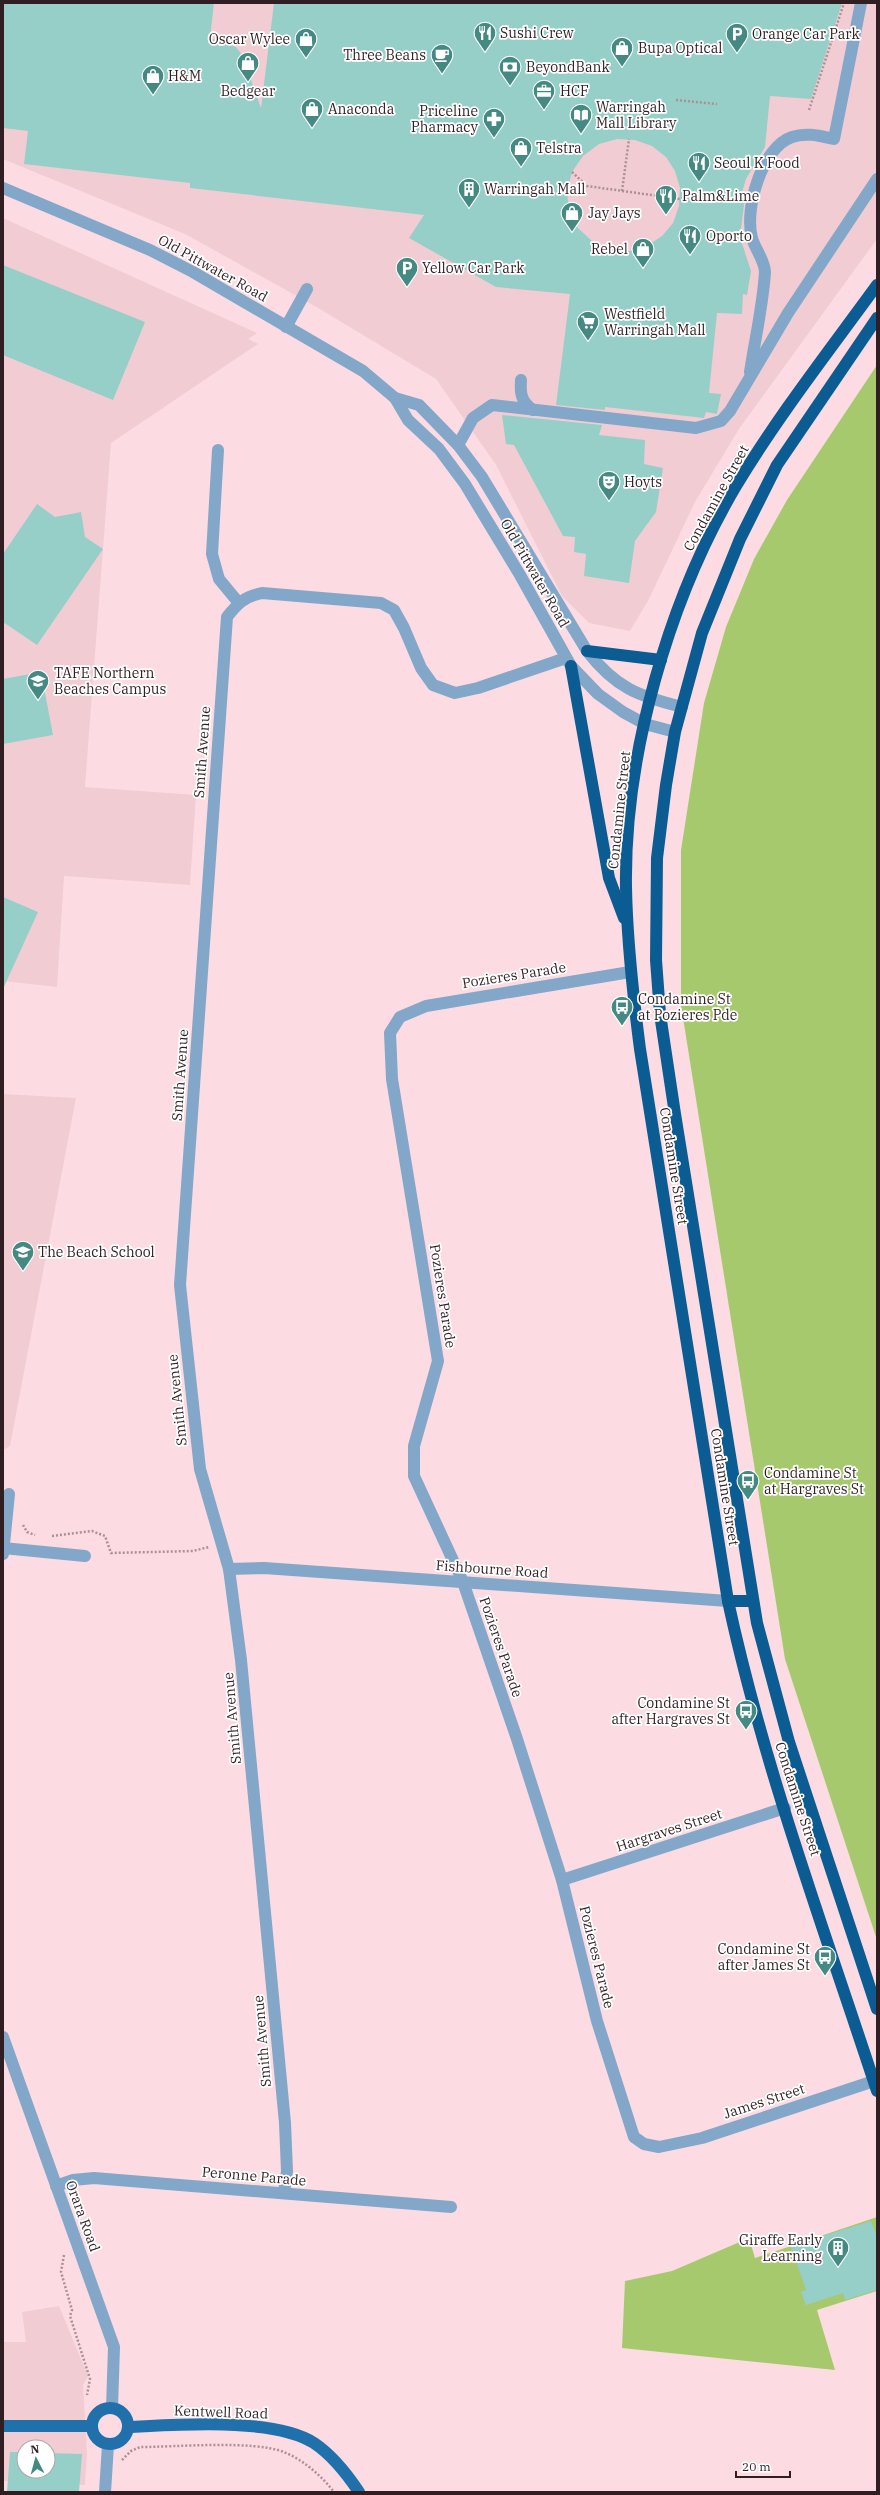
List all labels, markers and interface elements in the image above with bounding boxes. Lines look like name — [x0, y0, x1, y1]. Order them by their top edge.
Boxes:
restaurant icon: Sushi Crew — [472, 20, 498, 53]
parking icon: Orange Car Park — [724, 21, 750, 54]
place label: Sushi Crew — [500, 24, 574, 42]
place label: Orange Car Park — [752, 25, 861, 43]
shop icon: Oscar Wylee — [293, 26, 319, 59]
place label: Oscar Wylee — [209, 30, 290, 48]
shop icon: Bupa Optical — [609, 35, 635, 68]
place label: Bupa Optical — [638, 39, 723, 57]
cafe icon: Three Beans — [429, 42, 455, 75]
place label: Three Beans — [343, 46, 426, 64]
shop icon: Bedgear — [235, 50, 261, 83]
bank icon: BeyondBank — [497, 54, 523, 87]
place label: BeyondBank — [526, 58, 610, 76]
shop icon: H&M — [140, 63, 166, 96]
place label: H&M — [168, 67, 201, 85]
office icon: HCF — [531, 78, 557, 111]
place label: Bedgear — [221, 82, 276, 100]
place label: HCF — [560, 82, 589, 100]
shop icon: Anaconda — [299, 96, 325, 129]
place label: Warringah Mall Library — [596, 98, 677, 132]
place label: Anaconda — [328, 100, 395, 118]
place label: Priceline Pharmacy — [411, 102, 479, 136]
library icon: Warringah Mall Library — [568, 102, 594, 135]
pharmacy icon: Priceline Pharmacy — [481, 106, 507, 139]
shop icon: Telstra — [508, 135, 534, 168]
place label: Telstra — [536, 139, 582, 157]
restaurant icon: Seoul K Food — [686, 150, 712, 183]
place label: Seoul K Food — [714, 154, 800, 172]
building icon: Warringah Mall — [456, 176, 482, 209]
place label: Warringah Mall — [484, 180, 586, 198]
restaurant icon: Palm&Lime — [653, 183, 679, 216]
place label: Palm&Lime — [682, 187, 759, 205]
shop icon: Jay Jays — [559, 200, 585, 233]
place label: Jay Jays — [588, 204, 641, 222]
restaurant icon: Oporto — [677, 223, 703, 256]
place label: Oporto — [706, 227, 752, 245]
street label: Old Pittwater Road — [155, 230, 271, 306]
shop icon: Rebel — [630, 236, 656, 269]
place label: Rebel — [591, 240, 628, 258]
parking icon: Yellow Car Park — [394, 255, 420, 288]
place label: Yellow Car Park — [422, 259, 525, 277]
place label: Westfield Warringah Mall — [604, 305, 706, 339]
supermarket icon: Westfield Warringah Mall — [575, 309, 601, 342]
street label: Condamine Street — [679, 442, 753, 554]
theatre icon: Hoyts — [596, 469, 622, 502]
place label: Hoyts — [624, 473, 662, 491]
street label: Old Pittwater Road — [497, 515, 574, 631]
place label: TAFE Northern Beaches Campus — [54, 664, 166, 698]
school or university icon: TAFE Northern Beaches Campus — [25, 668, 51, 701]
street label: Smith Avenue — [190, 705, 214, 799]
street label: Condamine Street — [604, 750, 634, 870]
street label: Pozieres Parade — [461, 958, 567, 992]
place label: Condamine St at Pozieres Pde — [638, 990, 737, 1024]
bus stop icon: Condamine St at Pozieres Pde — [609, 994, 635, 1027]
street label: Smith Avenue — [168, 1028, 192, 1122]
street label: Condamine Street — [656, 1106, 692, 1226]
school or university icon: The Beach School — [10, 1239, 36, 1272]
place label: The Beach School — [38, 1243, 155, 1261]
street label: Pozieres Parade — [426, 1243, 460, 1349]
street label: Smith Avenue — [163, 1353, 191, 1447]
street label: Condamine Street — [707, 1427, 743, 1547]
place label: Condamine St at Hargraves St — [764, 1464, 864, 1498]
bus stop icon: Condamine St at Hargraves St — [735, 1468, 761, 1501]
street label: Fishbourne Road — [435, 1556, 549, 1582]
street label: Pozieres Parade — [475, 1594, 527, 1700]
street label: Smith Avenue — [219, 1671, 245, 1765]
place label: Condamine St after Hargraves St — [612, 1694, 730, 1728]
bus stop icon: Condamine St after Hargraves St — [733, 1698, 759, 1731]
street label: Condamine Street — [771, 1740, 825, 1858]
street label: Hargraves Street — [614, 1804, 724, 1856]
street label: Pozieres Parade — [576, 1904, 618, 2010]
place label: Condamine St after James St — [717, 1940, 810, 1974]
bus stop icon: Condamine St after James St — [812, 1944, 838, 1977]
street label: Smith Avenue — [249, 1994, 275, 2088]
street label: James Street — [721, 2079, 807, 2123]
street label: Peronne Parade — [201, 2162, 307, 2190]
street label: Orara Road — [62, 2178, 104, 2254]
place label: Giraffe Early Learning — [739, 2231, 823, 2265]
building icon: Giraffe Early Learning — [825, 2235, 851, 2268]
street label: Kentwell Road — [174, 2401, 269, 2423]
north arrow — [16, 2439, 56, 2479]
text: N — [30, 2442, 40, 2456]
scale bar — [736, 2453, 790, 2479]
text: 20 m — [742, 2459, 771, 2474]

